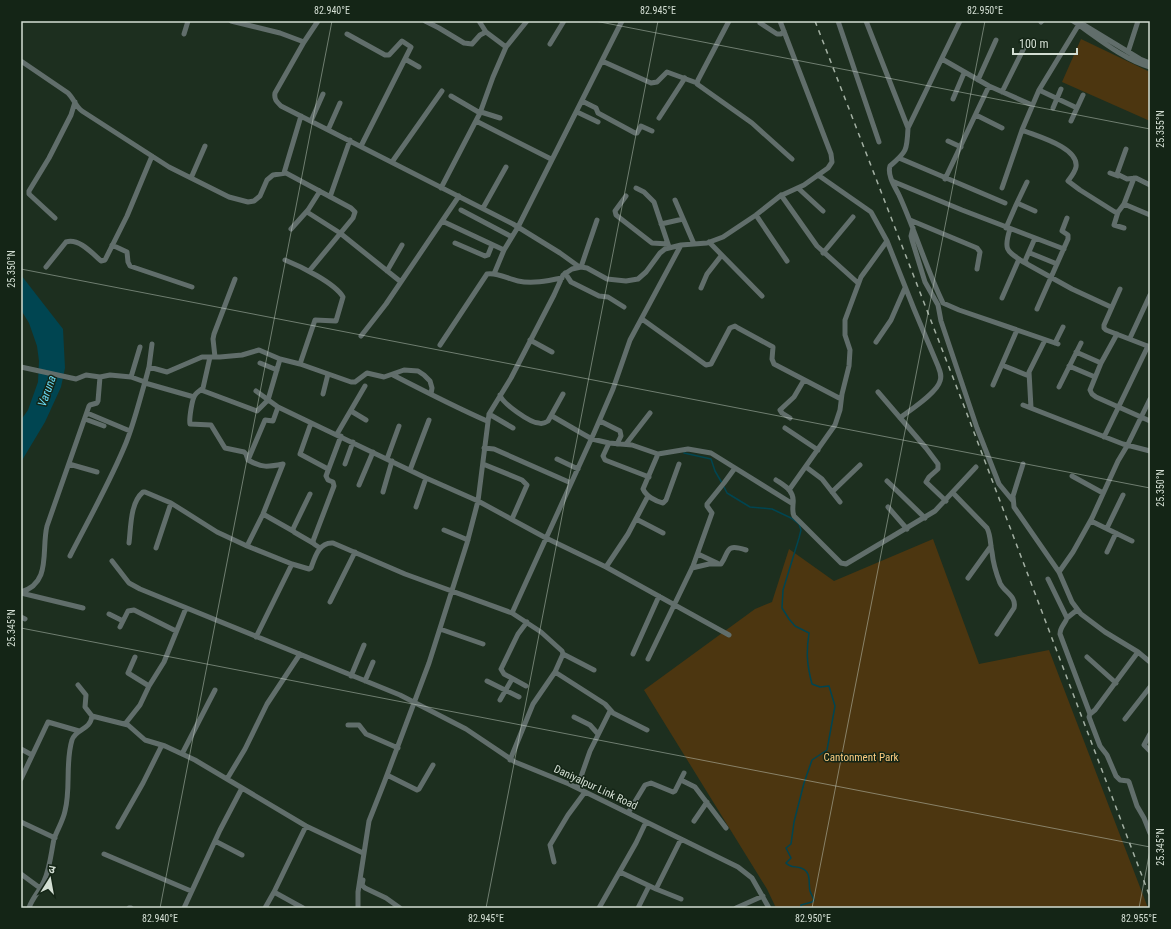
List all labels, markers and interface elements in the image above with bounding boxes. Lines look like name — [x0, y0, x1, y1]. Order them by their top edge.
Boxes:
text: 82.940°E — [314, 5, 350, 16]
text: 82.945°E — [640, 5, 676, 16]
text: 82.950°E — [967, 5, 1003, 16]
scale bar — [1013, 30, 1077, 56]
text: 100 m — [1019, 37, 1049, 51]
text: 25.355°N — [1155, 110, 1166, 148]
text: 25.350°N — [6, 250, 17, 288]
water label: Varuna — [35, 373, 59, 409]
text: 25.350°N — [1155, 469, 1166, 507]
text: 25.345°N — [6, 609, 17, 647]
park label: Cantonment Park — [824, 751, 899, 764]
street label: Daniyalpur Link Road — [552, 762, 640, 813]
text: 25.345°N — [1155, 828, 1166, 866]
north arrow — [30, 859, 70, 899]
text: उ — [47, 863, 57, 877]
text: 82.940°E — [142, 913, 178, 924]
text: 82.945°E — [468, 913, 504, 924]
text: 82.950°E — [795, 913, 831, 924]
text: 82.955°E — [1121, 913, 1157, 924]

